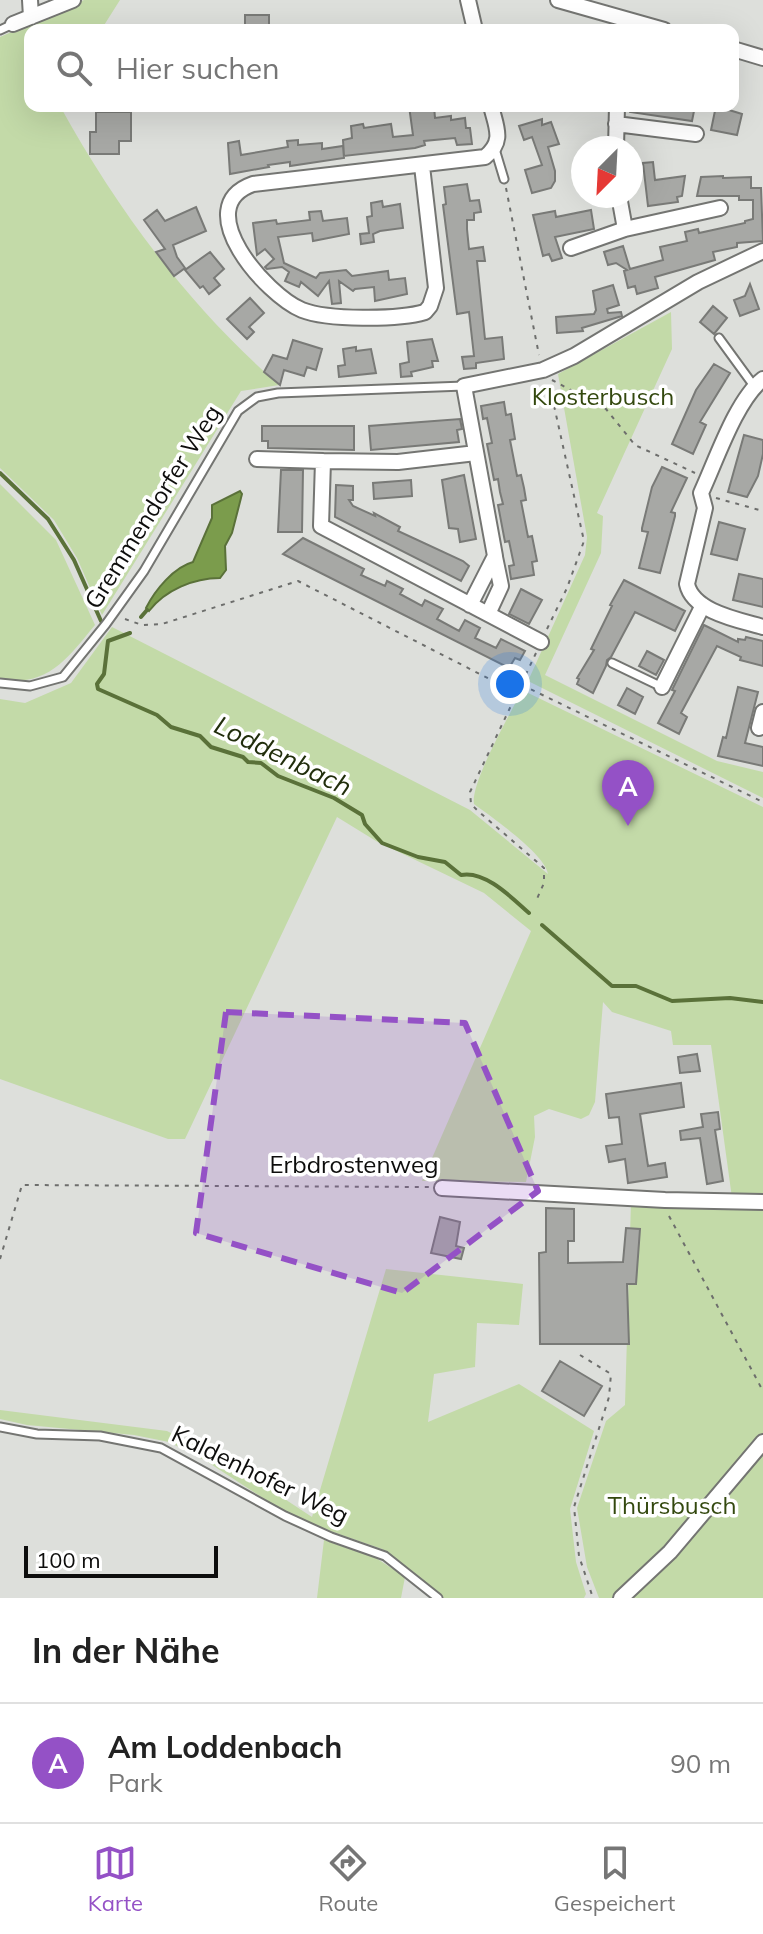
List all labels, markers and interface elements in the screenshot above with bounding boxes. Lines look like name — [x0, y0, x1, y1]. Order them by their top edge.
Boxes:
search box — [24, 24, 739, 112]
icon: search — [52, 46, 96, 90]
text: Hier suchen — [116, 49, 280, 87]
north arrow — [571, 136, 643, 208]
park label: Klosterbusch — [532, 381, 674, 411]
street label: Gremmendorfer Weg — [77, 399, 227, 614]
your location — [490, 664, 530, 704]
water label: Loddenbach — [209, 708, 357, 803]
pin: A — [602, 760, 654, 826]
street label: Erbdrostenweg — [269, 1149, 439, 1179]
street label: Kaldenhofer Weg — [167, 1418, 354, 1530]
park label: Thürsbusch — [608, 1490, 737, 1520]
scale bar — [24, 1542, 218, 1578]
text: 100 m — [36, 1546, 101, 1574]
text: In der Nähe — [32, 1629, 220, 1672]
text: Am Loddenbach — [108, 1728, 342, 1766]
text: A — [48, 1747, 68, 1780]
text: 90 m — [670, 1747, 731, 1780]
text: Park — [108, 1766, 163, 1799]
tab: Karte — [88, 1841, 143, 1917]
tab: Route — [319, 1841, 378, 1917]
tab: Gespeichert — [554, 1841, 675, 1917]

